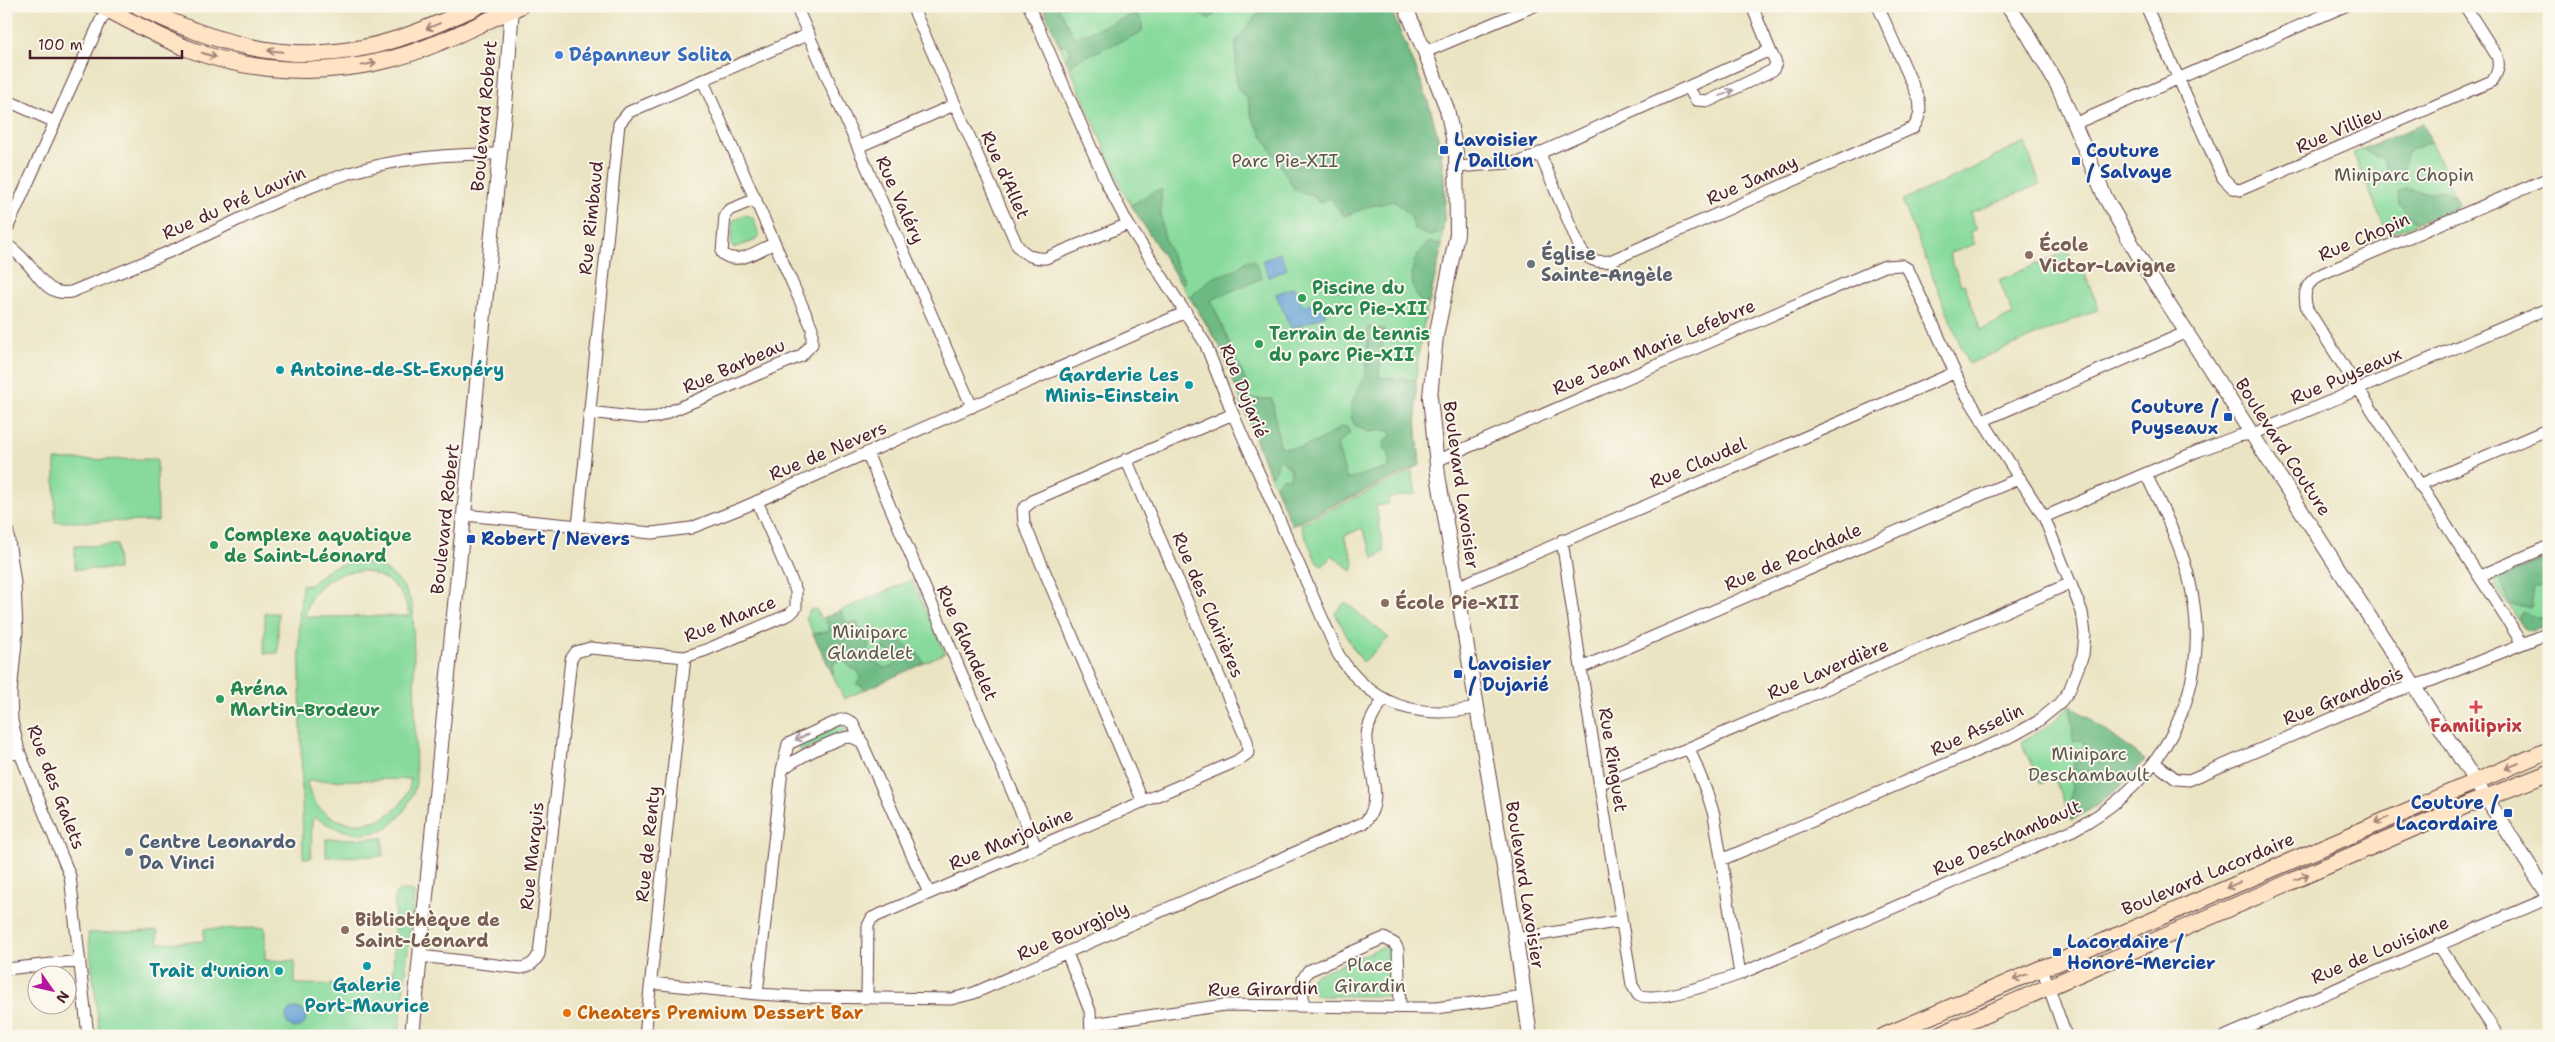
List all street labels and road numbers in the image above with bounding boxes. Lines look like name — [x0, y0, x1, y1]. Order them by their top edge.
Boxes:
street label: Boulevard Robert — [465, 39, 503, 193]
street label: Rue Villieu — [2292, 101, 2386, 159]
street label: Rue d'Allet — [975, 127, 1035, 223]
street label: Rue Jamay — [1703, 149, 1801, 211]
street label: Rue Valéry — [870, 152, 930, 248]
street label: Rue Rimbaud — [573, 160, 609, 276]
street label: Rue du Pré Laurin — [158, 161, 310, 245]
street label: Rue Chopin — [2315, 207, 2413, 267]
street label: Rue Jean Marie Lefebvre — [1549, 293, 1759, 401]
street label: Rue Barbeau — [679, 333, 789, 399]
street label: Rue Dujarié — [1214, 340, 1274, 442]
street label: Rue Puyseaux — [2287, 342, 2405, 410]
street label: Boulevard Couture — [2229, 373, 2337, 521]
street label: Boulevard Lavoisier — [1437, 399, 1485, 571]
street label: Rue de Nevers — [766, 415, 890, 487]
street label: Rue Claudel — [1646, 432, 1751, 494]
street label: Boulevard Robert — [425, 442, 465, 596]
street label: Rue de Rochdale — [1721, 517, 1865, 597]
street label: Rue des Clairières — [1166, 529, 1250, 681]
street label: Rue Glandelet — [931, 581, 1003, 705]
street label: Rue Mance — [681, 590, 779, 648]
street label: Rue Laverdière — [1764, 633, 1892, 705]
street label: Rue Grandbois — [2279, 661, 2407, 731]
street label: Rue Asselin — [1927, 698, 2027, 762]
street label: Rue Ringuet — [1593, 706, 1633, 814]
street label: Rue des Galets — [21, 721, 91, 853]
street label: Rue de Renty — [630, 785, 666, 903]
street label: Rue Deschambault — [1929, 794, 2085, 882]
street label: Boulevard Lavoisier — [1500, 799, 1550, 971]
street label: Rue Marquis — [514, 801, 550, 911]
street label: Rue Marjolaine — [945, 802, 1077, 876]
street label: Boulevard Lacordaire — [2118, 827, 2298, 921]
street label: Rue Bourgjoly — [1013, 896, 1133, 966]
street label: Rue de Louisiane — [2308, 910, 2452, 990]
street label: Rue Girardin — [1208, 976, 1318, 1002]

